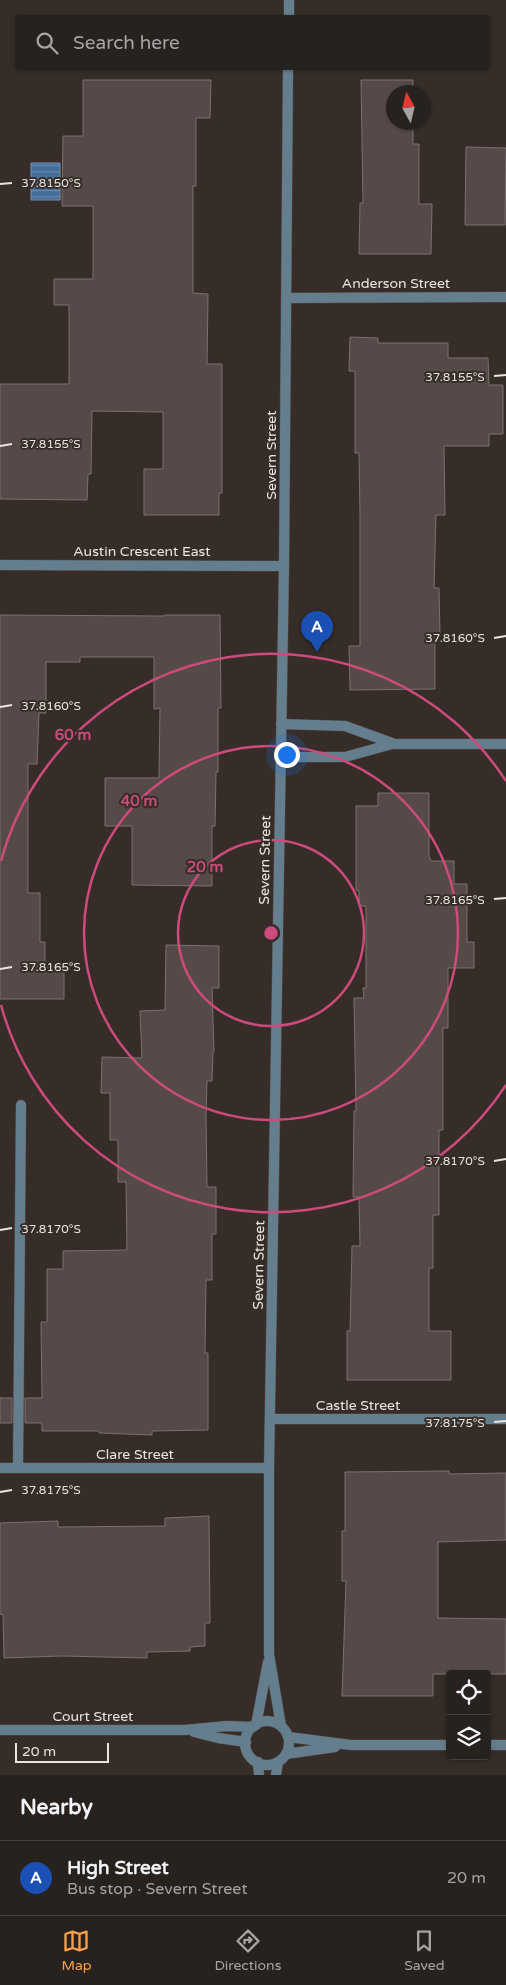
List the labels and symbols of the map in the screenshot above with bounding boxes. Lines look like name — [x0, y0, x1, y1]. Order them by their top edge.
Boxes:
north arrow — [386, 85, 431, 130]
text: 37.8150°S — [21, 176, 81, 190]
street label: Anderson Street — [342, 275, 451, 292]
text: 37.8155°S — [425, 370, 485, 384]
street label: Severn Street — [263, 410, 280, 500]
text: 37.8155°S — [21, 437, 81, 451]
street label: Austin Crescent East — [73, 543, 211, 560]
pin: A — [301, 611, 333, 652]
text: 37.8160°S — [425, 631, 485, 645]
text: 37.8160°S — [21, 699, 81, 713]
text: 60 m — [55, 726, 91, 744]
your location — [274, 742, 300, 768]
text: 40 m — [121, 792, 157, 810]
street label: Severn Street — [256, 815, 274, 905]
text: 20 m — [187, 858, 223, 876]
text: 37.8165°S — [425, 893, 485, 907]
centre of rings — [262, 924, 280, 942]
text: 37.8165°S — [21, 960, 81, 974]
text: 37.8170°S — [425, 1154, 485, 1168]
street label: Severn Street — [250, 1220, 268, 1310]
text: 37.8170°S — [21, 1222, 81, 1236]
street label: Castle Street — [316, 1397, 401, 1414]
text: 37.8175°S — [425, 1416, 485, 1430]
street label: Clare Street — [96, 1446, 175, 1463]
text: 37.8175°S — [21, 1483, 81, 1497]
street label: Court Street — [53, 1708, 134, 1725]
scale bar — [15, 1740, 109, 1763]

